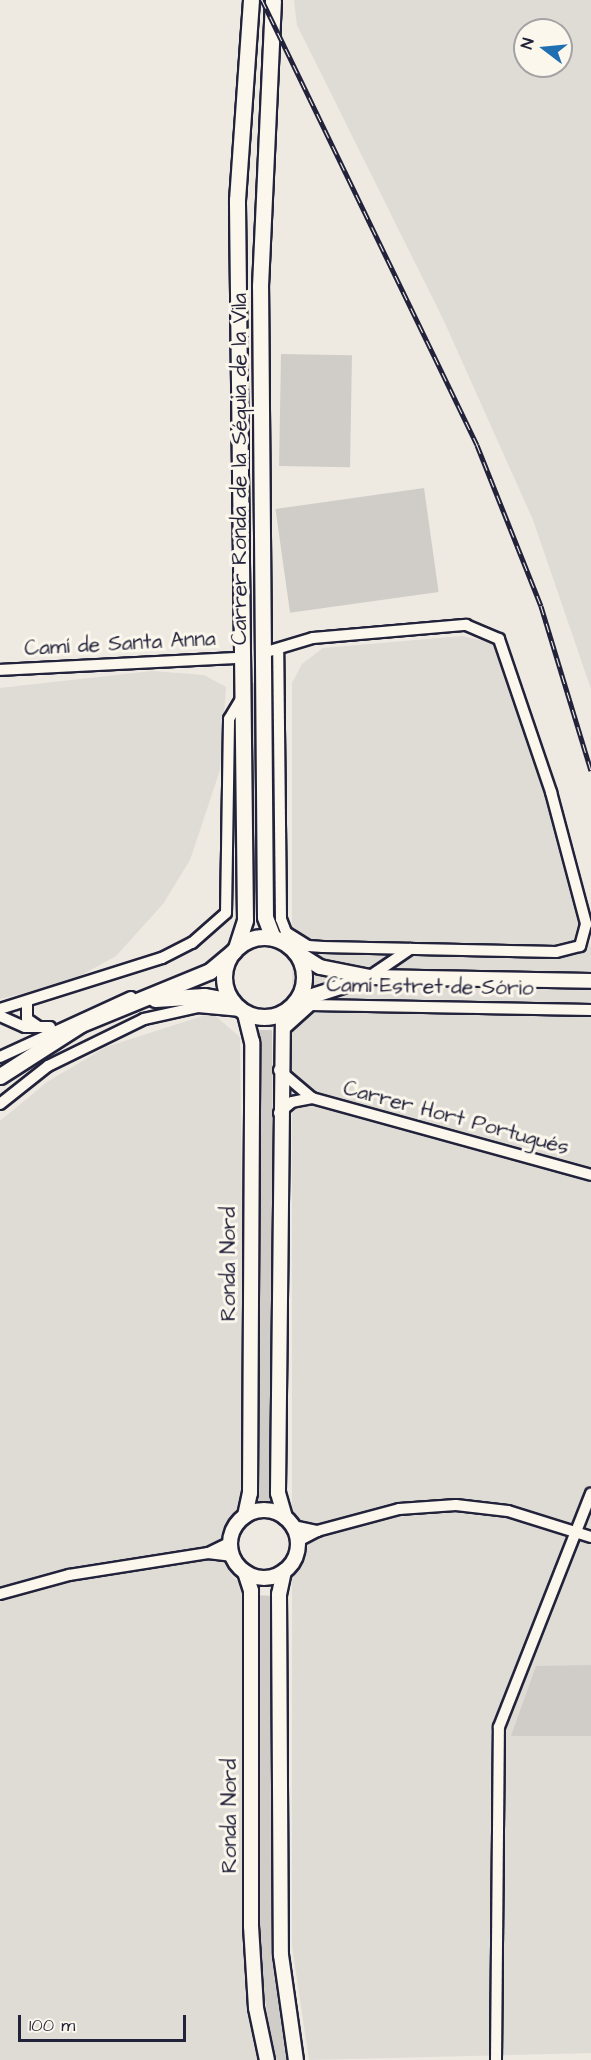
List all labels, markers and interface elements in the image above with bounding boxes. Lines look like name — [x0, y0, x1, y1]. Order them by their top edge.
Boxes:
north arrow — [513, 18, 573, 78]
text: N — [516, 36, 540, 51]
street label: Carrer Ronda de la Séquia de la Vila — [227, 293, 253, 645]
street label: Camí de Santa Anna — [24, 626, 216, 662]
street label: Camí Estret de Sório — [326, 973, 534, 1001]
street label: Carrer Hort Portugués — [340, 1076, 572, 1160]
street label: Ronda Nord — [216, 1207, 242, 1321]
street label: Ronda Nord — [217, 1759, 243, 1873]
scale bar — [21, 2003, 189, 2041]
text: 100 m — [29, 2013, 75, 2038]

